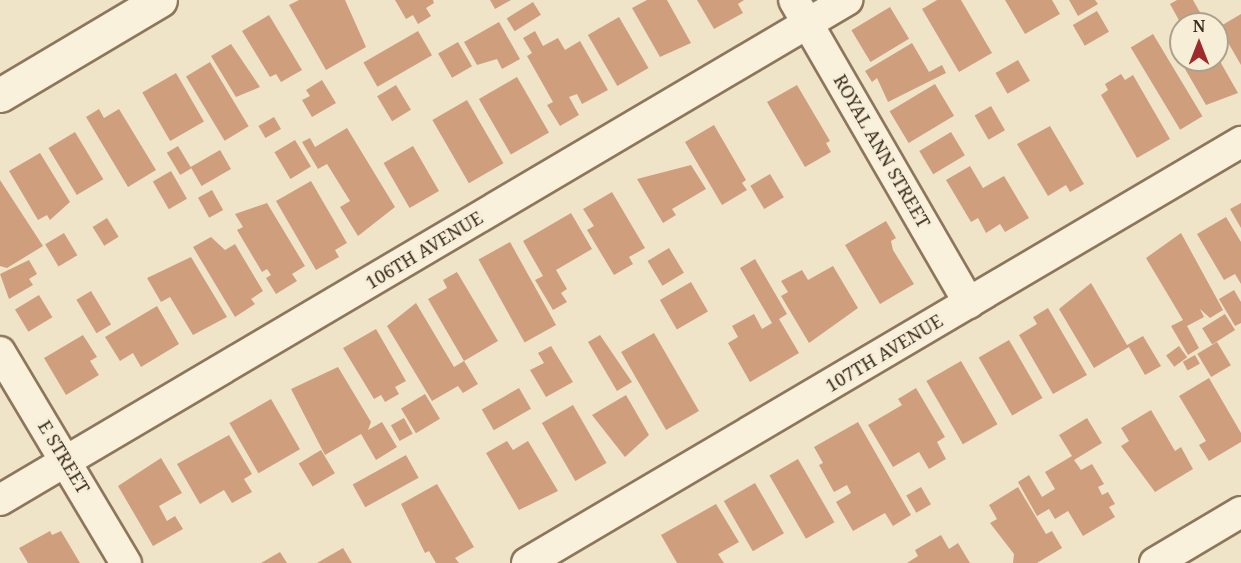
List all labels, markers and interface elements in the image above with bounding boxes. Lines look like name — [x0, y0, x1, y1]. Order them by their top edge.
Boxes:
north arrow — [1169, 12, 1229, 72]
text: N — [1193, 15, 1205, 37]
street label: ROYAL ANN STREET — [829, 71, 935, 231]
street label: 106TH AVENUE — [362, 207, 486, 293]
street label: 107TH AVENUE — [822, 310, 946, 396]
street label: E STREET — [34, 416, 94, 498]

